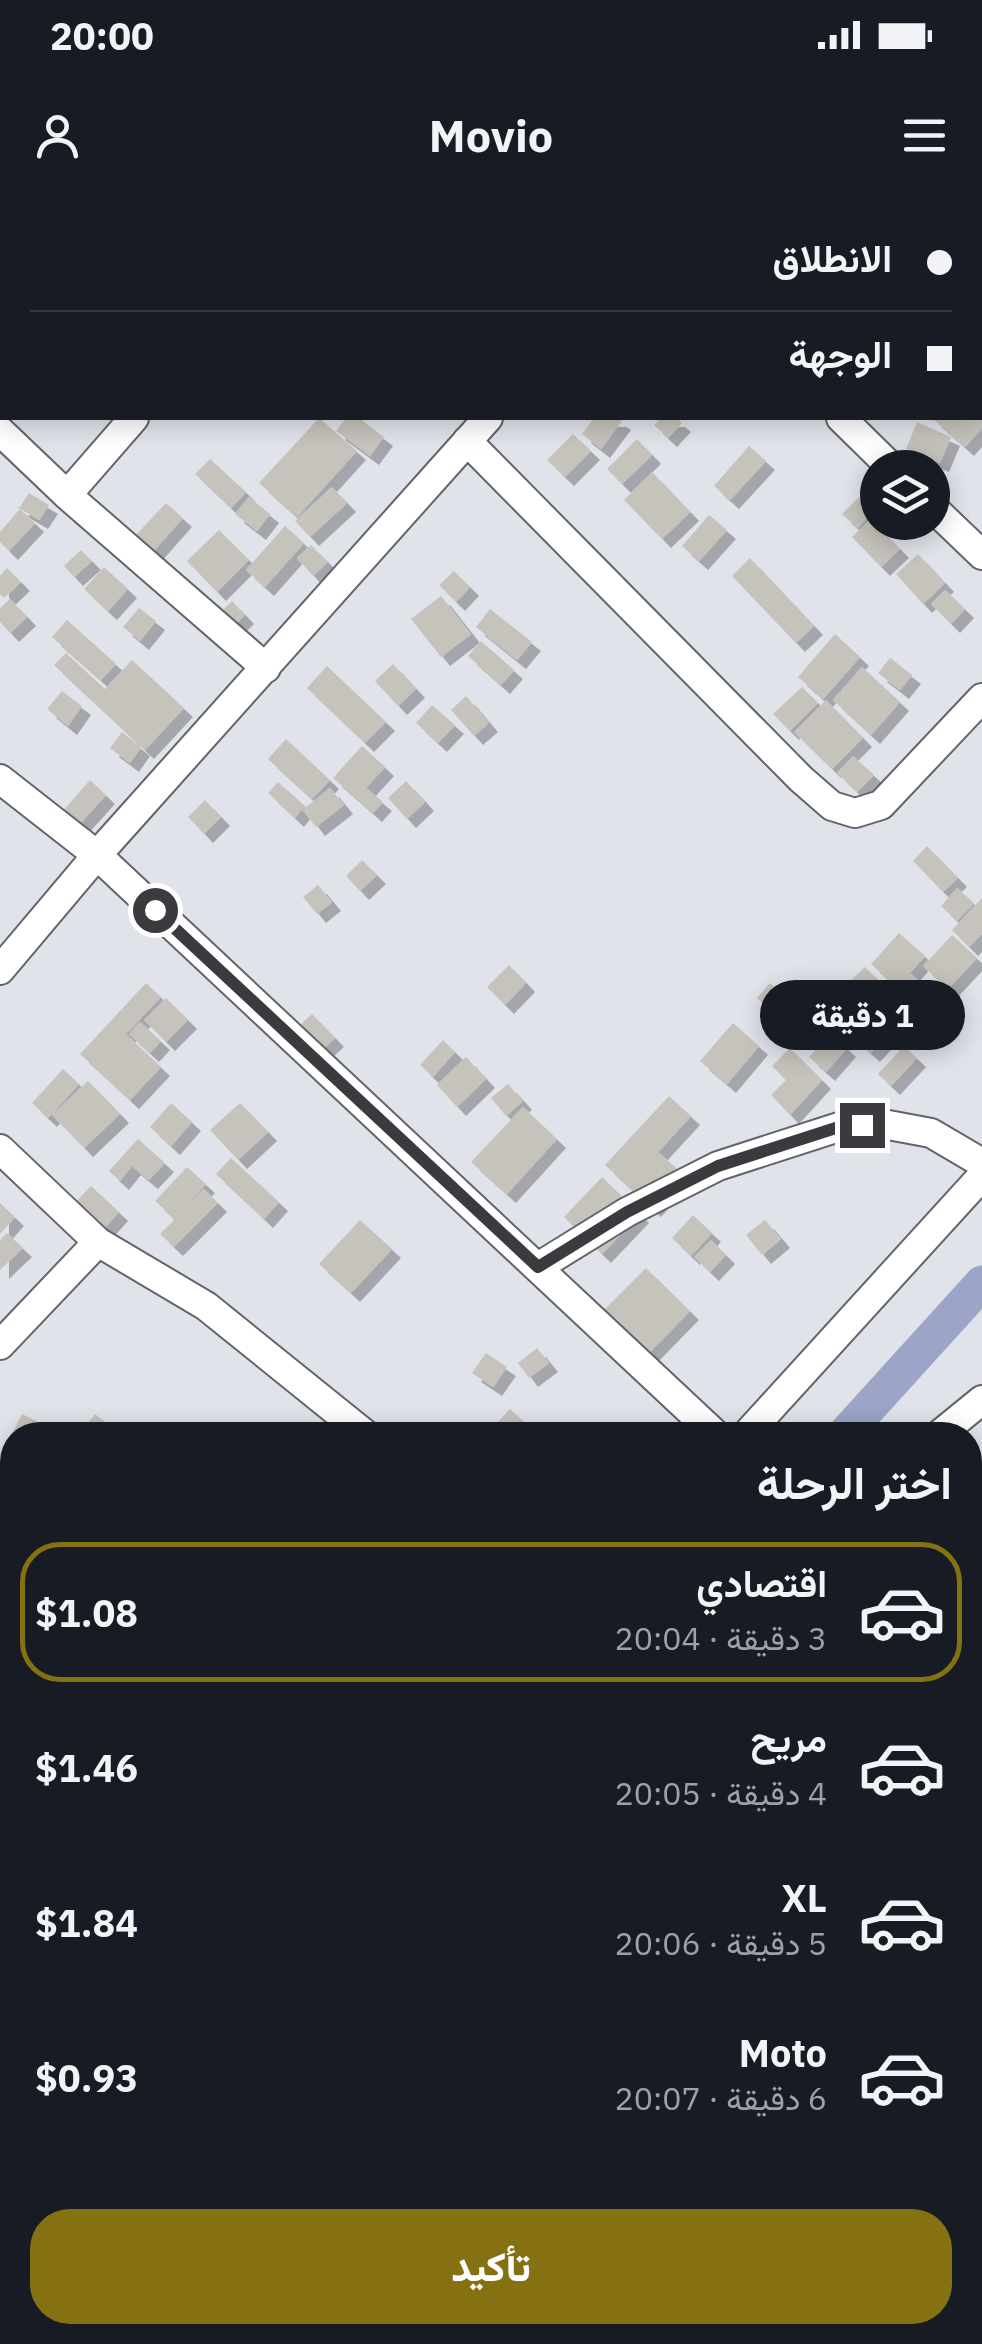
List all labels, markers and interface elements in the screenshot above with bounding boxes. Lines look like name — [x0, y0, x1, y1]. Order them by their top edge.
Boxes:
text: 20:00 — [50, 11, 154, 60]
text: Movio — [429, 106, 553, 164]
icon: person — [30, 108, 85, 163]
icon: menu — [897, 108, 952, 163]
text: الانطلاق — [773, 233, 892, 282]
text: الوجهة — [789, 329, 892, 378]
map controls — [860, 450, 950, 540]
button: layers — [860, 450, 950, 540]
route start — [133, 888, 178, 933]
callout: 1 دقيقة — [760, 980, 964, 1050]
text: 1 دقيقة — [811, 994, 914, 1036]
route end — [840, 1103, 885, 1148]
text: اختر الرحلة — [757, 1453, 952, 1511]
text: اقتصادي — [696, 1558, 827, 1607]
icon: car — [857, 1567, 947, 1657]
text: $1.08 — [35, 1588, 138, 1637]
text: 3 دقيقة · 20:04 — [614, 1617, 827, 1659]
text: مريح — [751, 1713, 827, 1762]
icon: car — [857, 1722, 947, 1812]
text: $1.46 — [35, 1743, 138, 1792]
text: 4 دقيقة · 20:05 — [614, 1772, 827, 1814]
text: XL — [781, 1873, 827, 1922]
icon: car — [857, 1877, 947, 1967]
text: $1.84 — [35, 1898, 138, 1947]
text: 5 دقيقة · 20:06 — [614, 1922, 827, 1964]
text: Moto — [739, 2028, 827, 2077]
icon: car — [857, 2032, 947, 2122]
text: $0.93 — [35, 2053, 138, 2102]
text: 6 دقيقة · 20:07 — [614, 2077, 827, 2119]
button: تأكيد — [30, 2209, 952, 2324]

